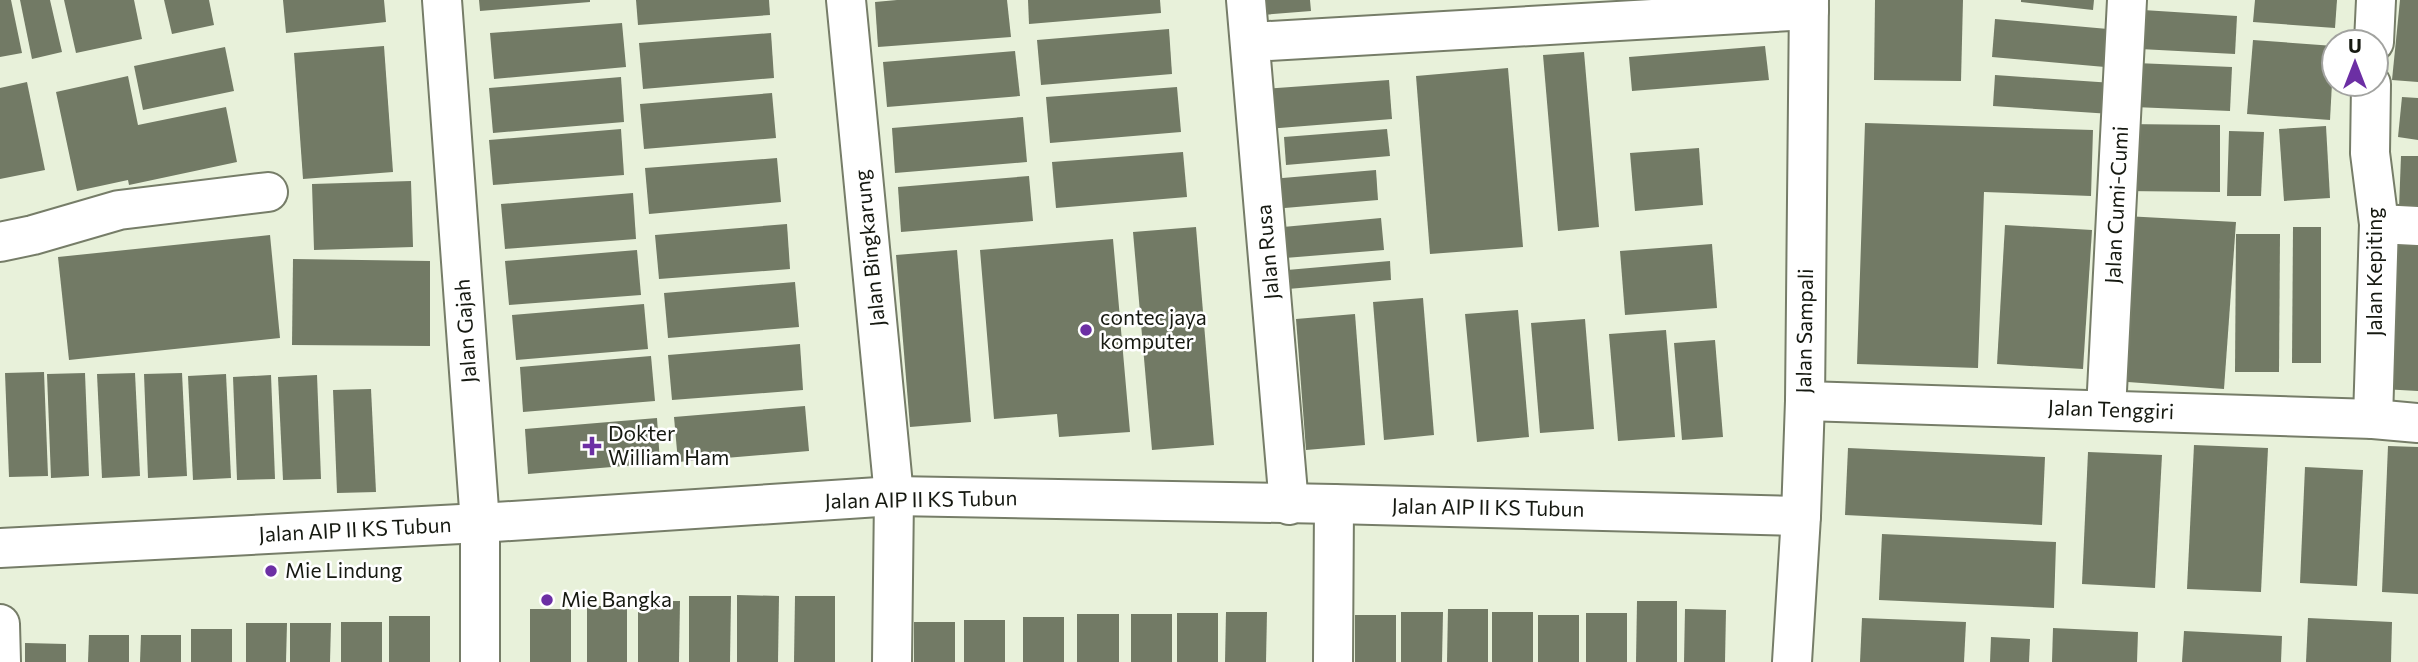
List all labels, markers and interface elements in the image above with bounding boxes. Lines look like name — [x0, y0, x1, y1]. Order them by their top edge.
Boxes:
north arrow — [2320, 28, 2390, 98]
text: U — [2348, 34, 2362, 57]
street label: Jalan Cumi-Cumi — [2099, 125, 2132, 284]
street label: Jalan Bingkarung — [848, 168, 889, 328]
street label: Jalan Rusa — [1250, 203, 1283, 301]
street label: Jalan Kepiting — [2361, 207, 2386, 337]
street label: Jalan Sampali — [1790, 268, 1817, 394]
street label: Jalan Gajah — [448, 278, 481, 384]
place label: contec jaya komputer — [1100, 304, 1207, 353]
marker: contec jaya komputer — [1078, 322, 1094, 338]
street label: Jalan Tenggiri — [2047, 394, 2175, 423]
place label: Dokter William Ham — [608, 420, 729, 469]
marker: Dokter William Ham — [582, 436, 602, 456]
street label: Jalan AIP II KS Tubun — [824, 484, 1018, 513]
street label: Jalan AIP II KS Tubun — [1391, 492, 1585, 521]
street label: Jalan AIP II KS Tubun — [258, 511, 452, 546]
place label: Mie Lindung — [285, 557, 402, 582]
marker: Mie Lindung — [263, 563, 279, 579]
place label: Mie Bangka — [561, 586, 672, 611]
marker: Mie Bangka — [539, 592, 555, 608]

